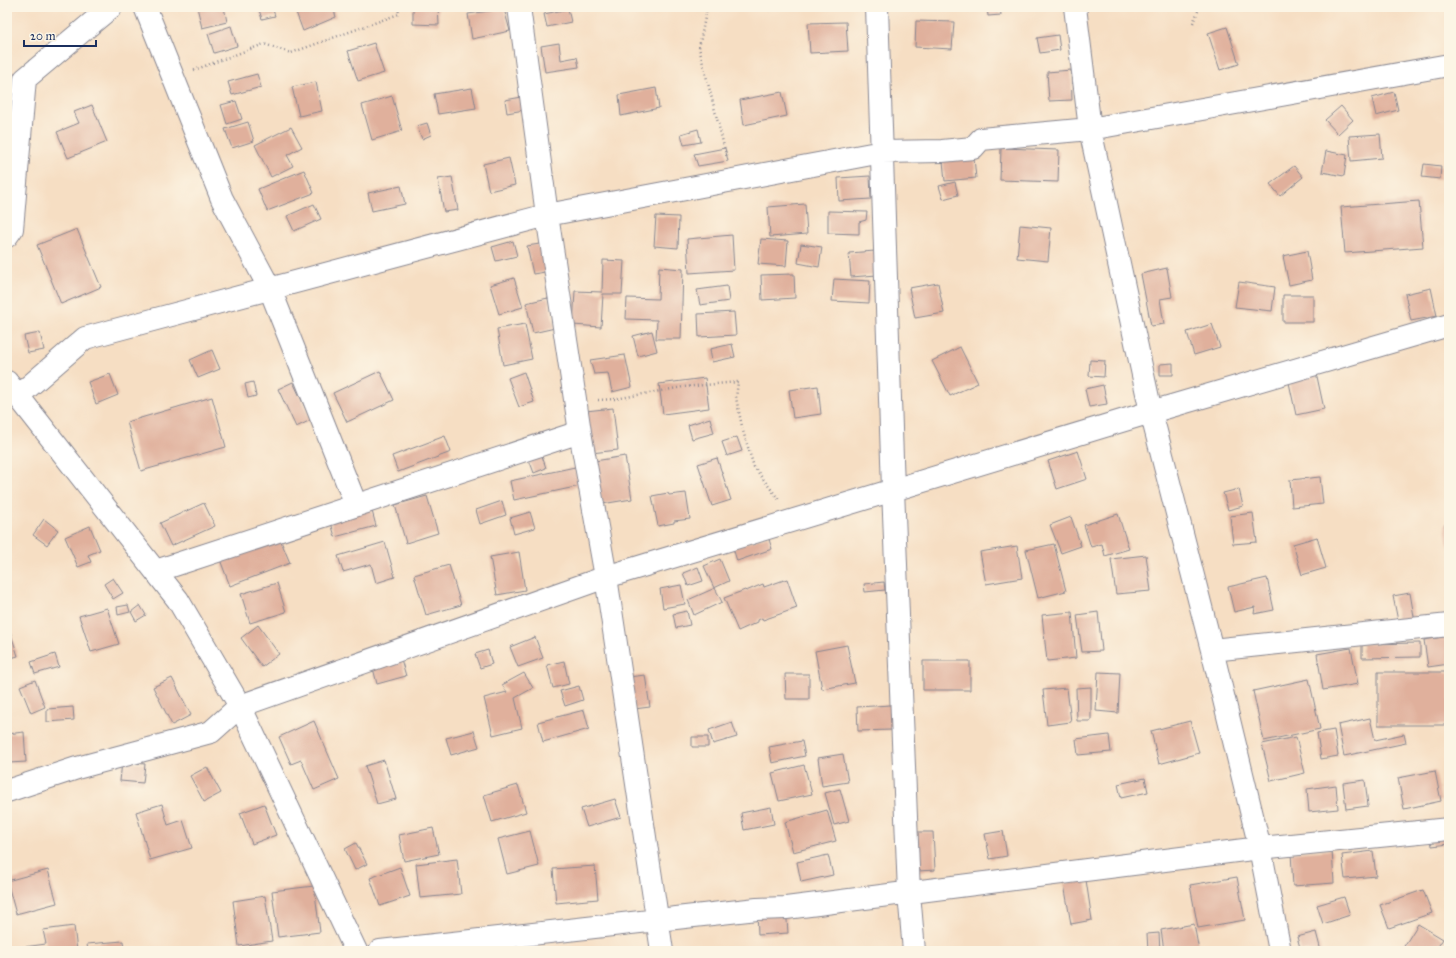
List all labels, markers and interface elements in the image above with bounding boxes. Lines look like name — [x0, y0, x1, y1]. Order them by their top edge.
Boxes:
scale bar — [24, 22, 96, 48]
text: 20 m — [30, 29, 56, 43]

